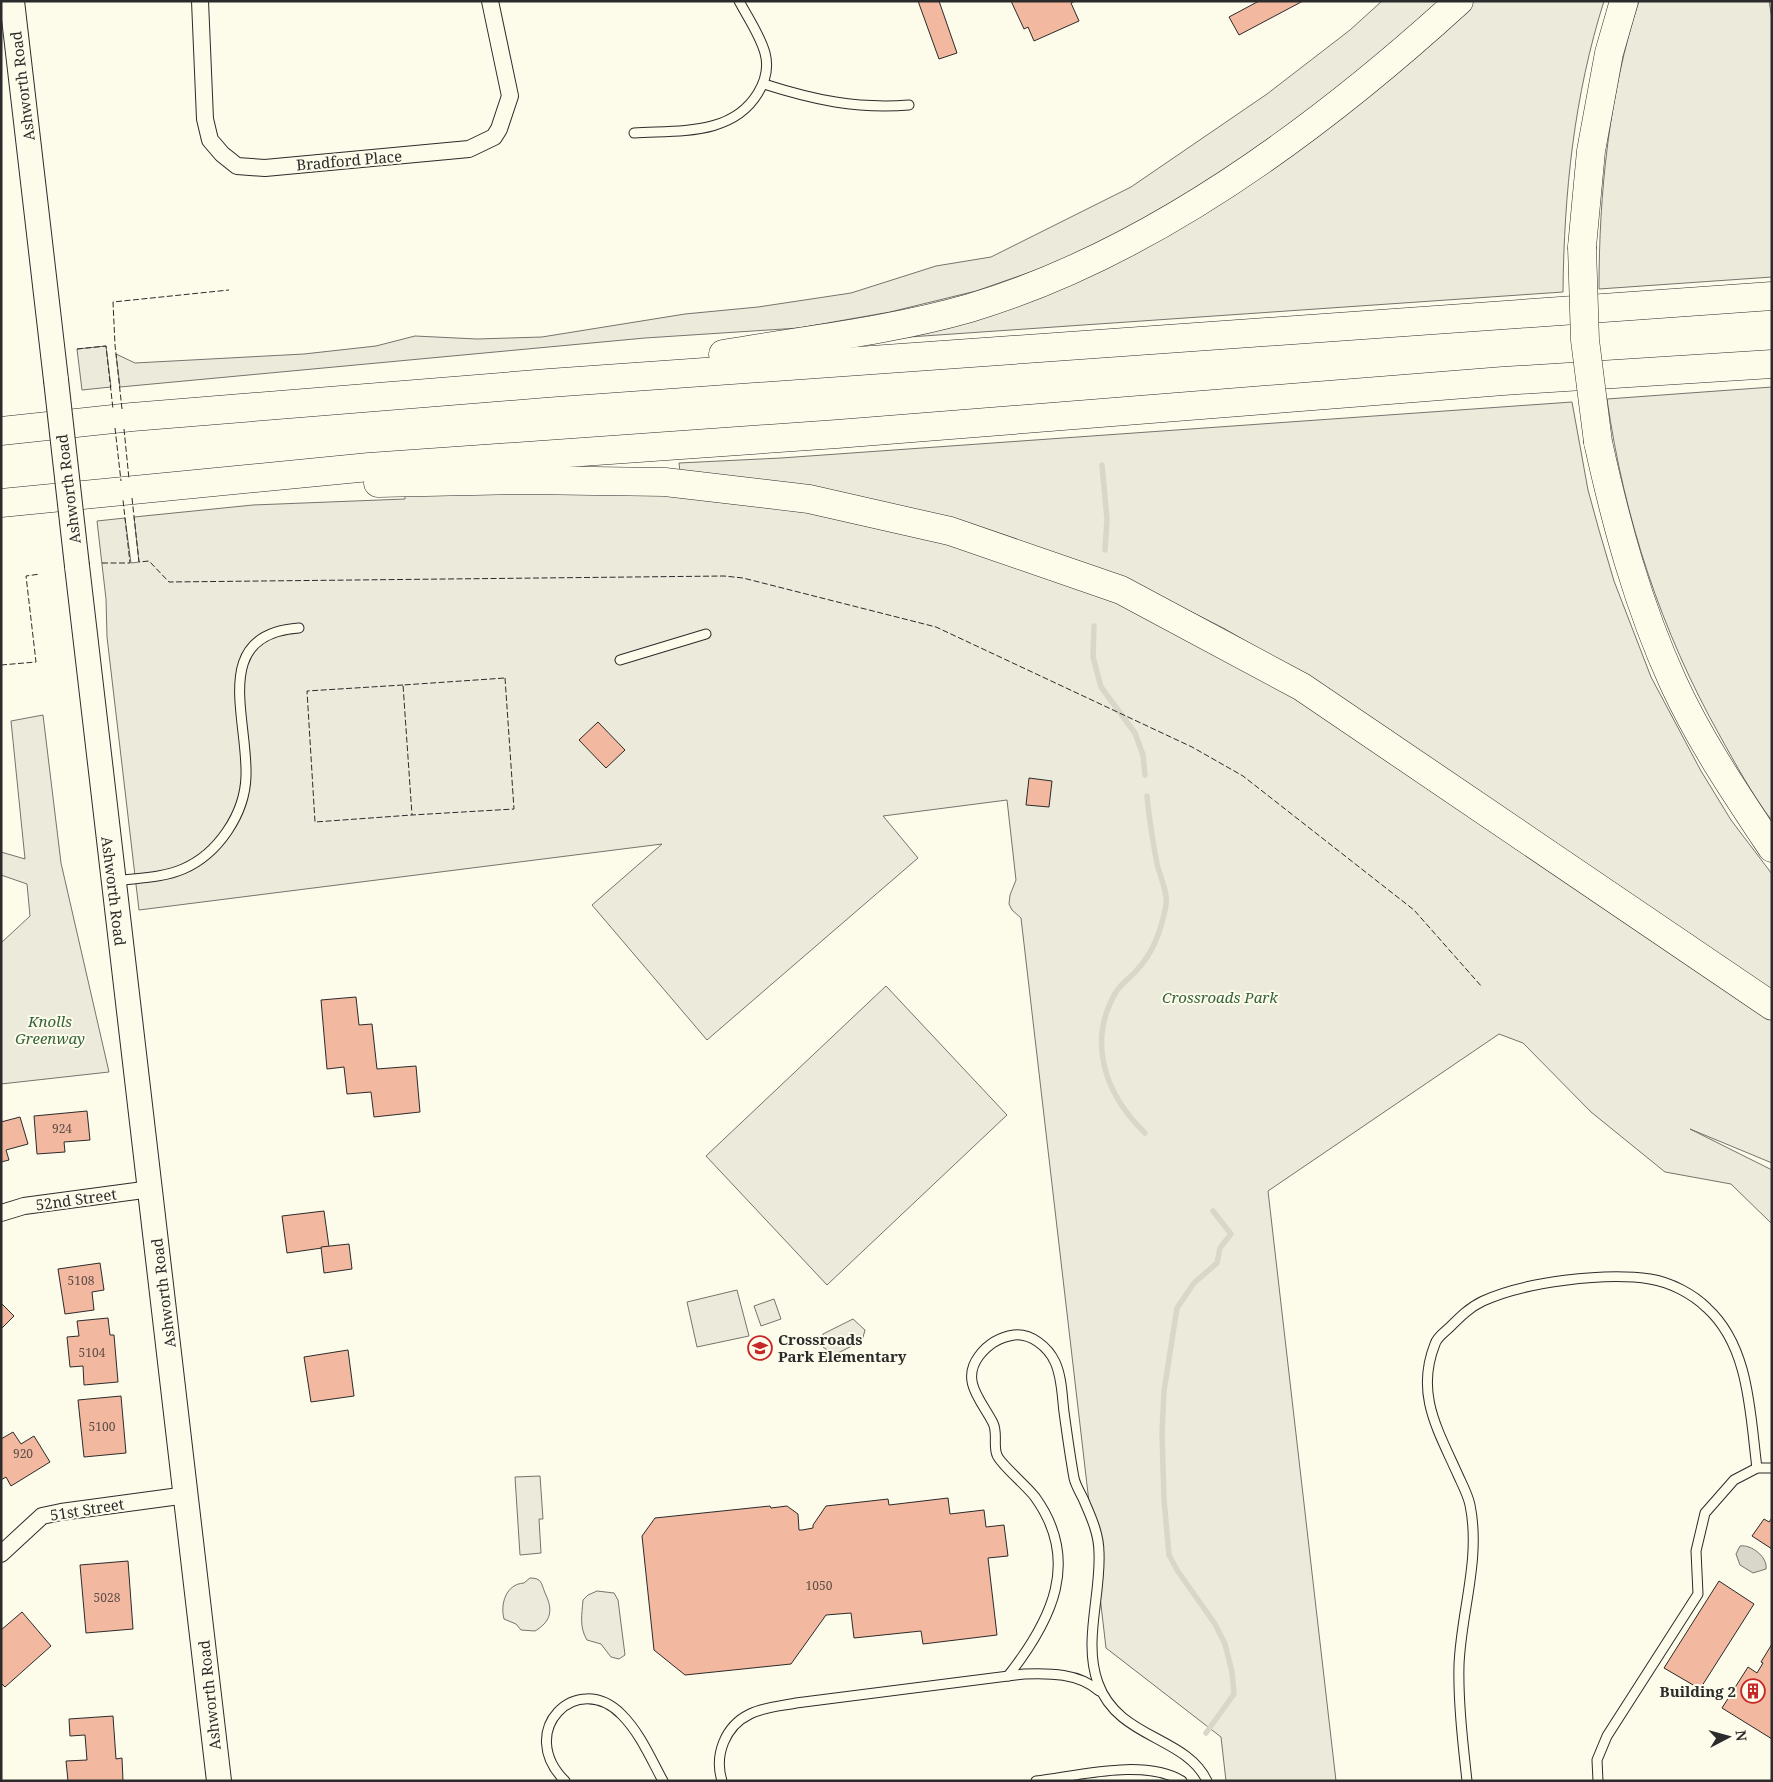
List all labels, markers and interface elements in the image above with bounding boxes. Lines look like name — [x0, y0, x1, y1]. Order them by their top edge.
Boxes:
street label: Ashworth Road — [5, 30, 39, 142]
street label: Bradford Place — [295, 145, 403, 175]
street label: Ashworth Road — [51, 433, 85, 545]
street label: Ashworth Road — [97, 835, 131, 947]
park label: Crossroads Park — [1162, 987, 1278, 1007]
park label: Knolls Greenway — [15, 1011, 85, 1048]
house number: 924 — [52, 1120, 72, 1137]
street label: 52nd Street — [34, 1183, 118, 1215]
street label: Ashworth Road — [146, 1237, 180, 1349]
house number: 5108 — [68, 1272, 95, 1289]
place label: Crossroads Park Elementary — [778, 1329, 907, 1366]
school or university icon: Crossroads Park Elementary — [747, 1335, 773, 1361]
house number: 5104 — [79, 1344, 106, 1361]
house number: 5100 — [89, 1418, 116, 1435]
house number: 920 — [13, 1445, 33, 1462]
street label: 51st Street — [49, 1493, 125, 1525]
house number: 1050 — [806, 1577, 833, 1594]
house number: 5028 — [94, 1589, 121, 1606]
street label: Ashworth Road — [193, 1639, 225, 1751]
building icon: Building 2 — [1740, 1678, 1766, 1704]
place label: Building 2 — [1660, 1681, 1736, 1701]
north arrow — [1703, 1712, 1753, 1762]
text: N — [1731, 1729, 1751, 1742]

